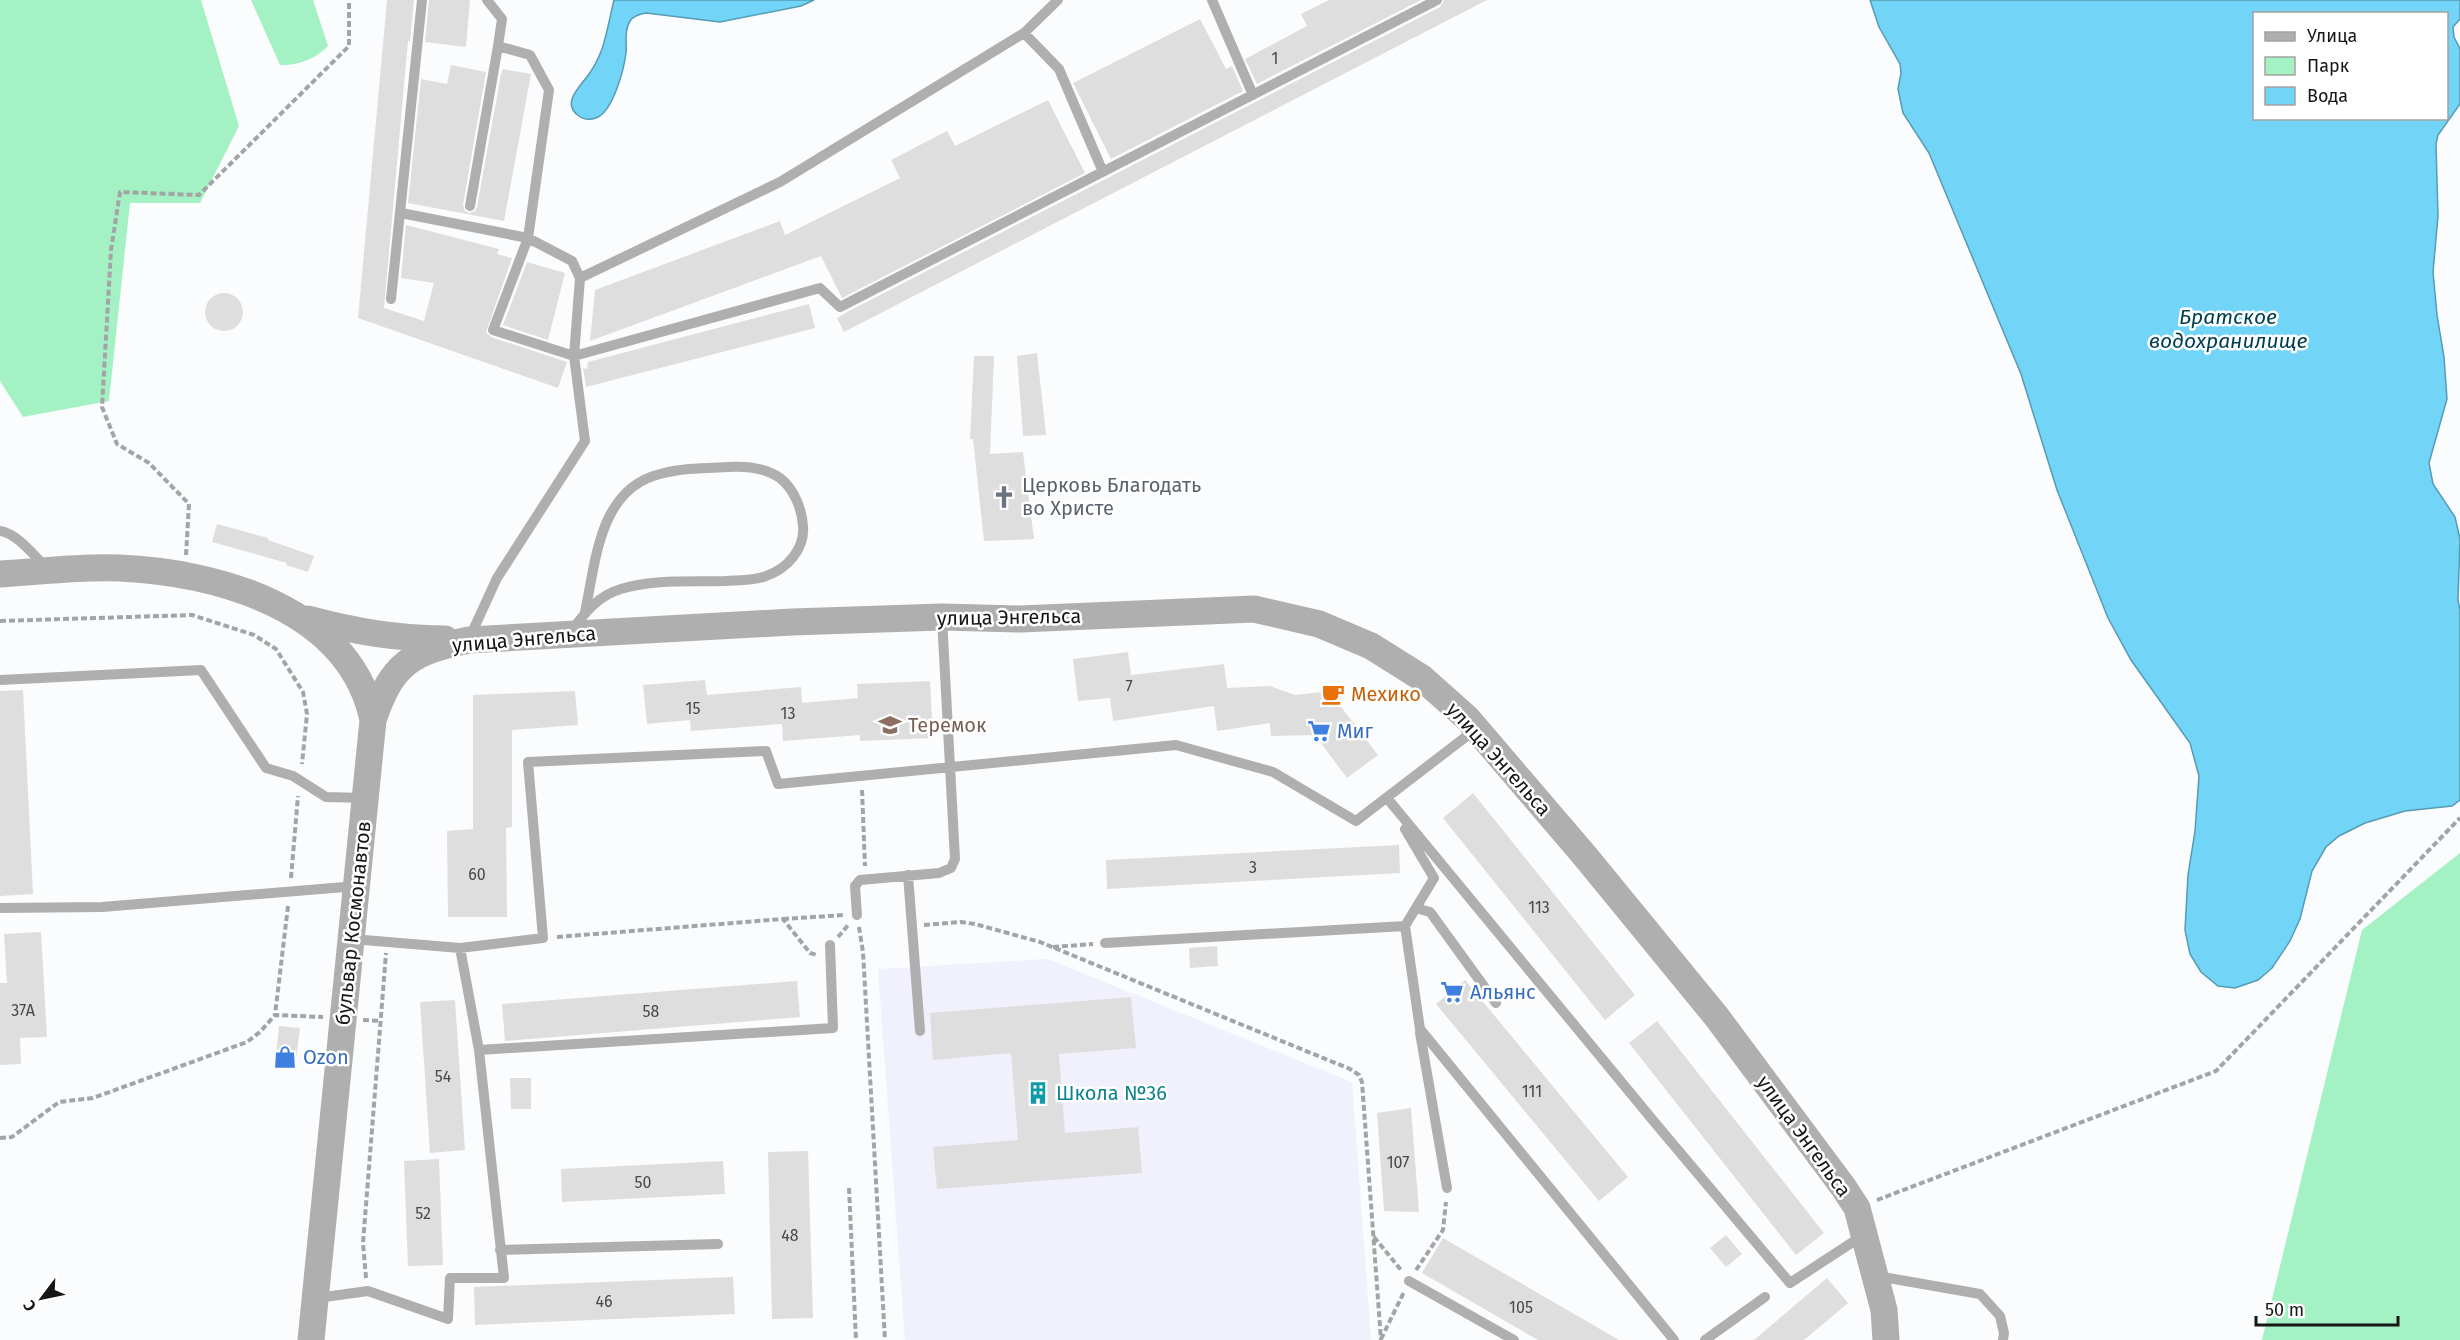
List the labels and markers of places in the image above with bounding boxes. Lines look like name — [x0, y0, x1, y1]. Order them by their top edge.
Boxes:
place label: Церковь Благодать во Христе — [1022, 473, 1201, 520]
church icon: Церковь Благодать во Христе — [991, 484, 1017, 510]
cafe icon: Мехико — [1320, 681, 1346, 707]
place label: Мехико — [1351, 682, 1421, 706]
school or university icon: Теремок — [877, 712, 903, 738]
place label: Теремок — [908, 713, 987, 737]
supermarket icon: Миг — [1306, 718, 1332, 744]
place label: Миг — [1337, 719, 1374, 743]
supermarket icon: Альянс — [1439, 979, 1465, 1005]
place label: Альянс — [1470, 980, 1536, 1004]
shop icon: Ozon — [272, 1044, 298, 1070]
place label: Ozon — [303, 1045, 349, 1069]
building icon: Школа №36 — [1025, 1080, 1051, 1106]
place label: Школа №36 — [1056, 1081, 1167, 1105]

